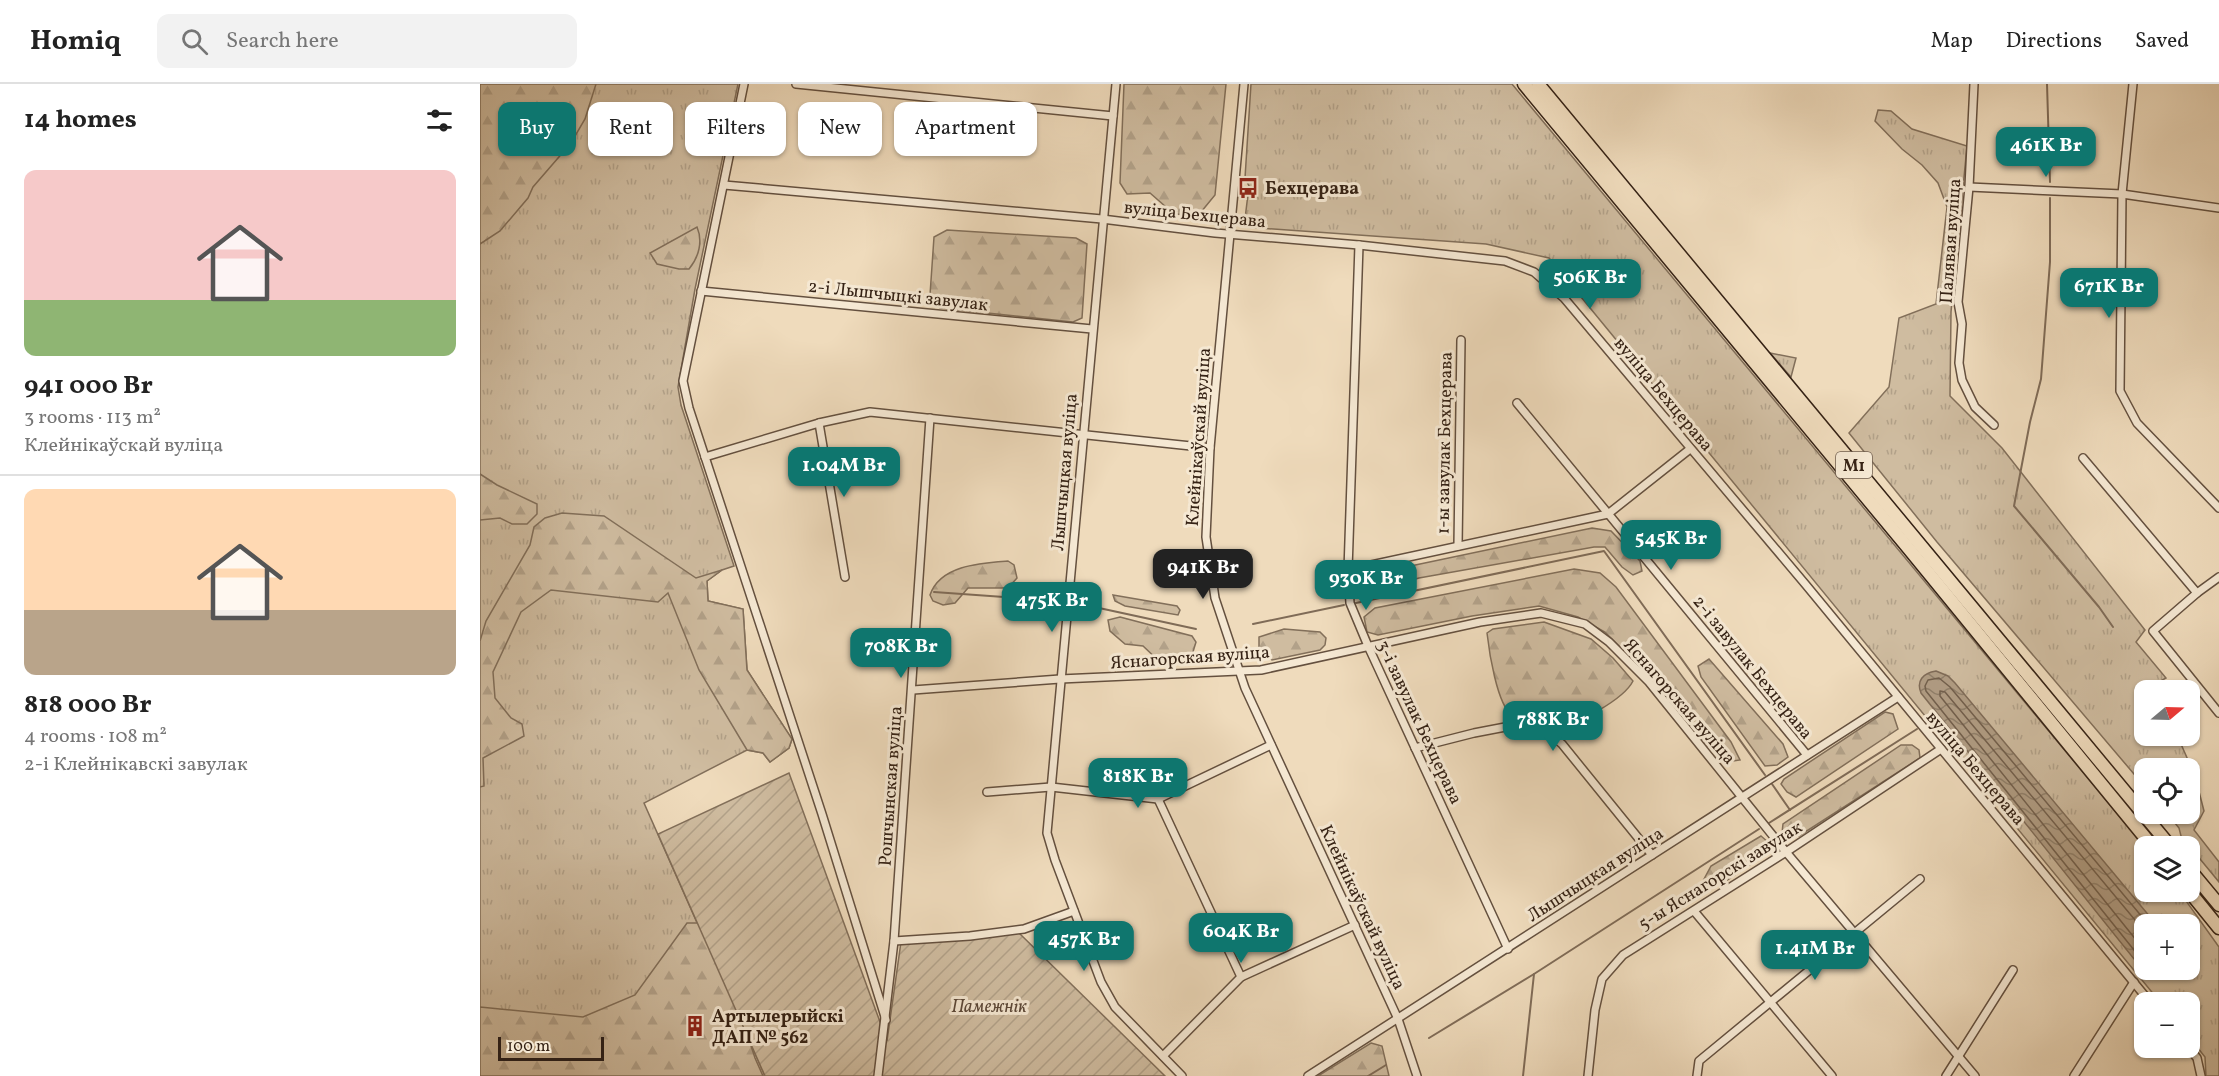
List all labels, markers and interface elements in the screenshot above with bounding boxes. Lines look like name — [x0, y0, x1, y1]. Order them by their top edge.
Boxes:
search box — [157, 14, 577, 68]
text: Homiq — [30, 22, 121, 61]
icon: search — [178, 25, 211, 58]
text: Search here — [226, 26, 339, 57]
text: Map — [1931, 27, 1973, 56]
text: Directions — [2006, 27, 2102, 56]
text: Saved — [2135, 27, 2189, 56]
text: 14 homes — [24, 102, 137, 138]
chip: Buy — [498, 102, 576, 156]
chip: Rent — [588, 102, 673, 156]
chip: Filters — [685, 102, 786, 156]
chip: New — [798, 102, 882, 156]
chip: Apartment — [894, 102, 1037, 156]
icon: filters — [423, 104, 456, 137]
pin: 461K Br — [1991, 127, 2101, 178]
text: 461K Br — [2010, 132, 2082, 160]
bus stop icon: Бехцерава — [1236, 176, 1260, 200]
place label: Бехцерава — [1265, 177, 1359, 202]
street label: Палявая вуліца — [1935, 178, 1968, 305]
street label: вуліца Бехцерава — [1123, 196, 1267, 235]
icon: home — [186, 209, 294, 317]
pin: 506K Br — [1535, 259, 1645, 310]
text: 506K Br — [1553, 264, 1627, 292]
pin: 671K Br — [2054, 268, 2164, 319]
text: 671K Br — [2074, 273, 2144, 301]
street label: 2-і Лышчыцкі завулак — [807, 275, 990, 318]
street label: вуліца Бехцерава — [1607, 332, 1718, 458]
street label: Клейнікаўскай вуліца — [1181, 347, 1218, 527]
street label: 1-ы завулак Бехцерава — [1431, 351, 1460, 535]
text: 941 000 Br — [24, 368, 153, 404]
street label: Лышчыцкая вуліца — [1046, 392, 1085, 552]
text: 3 rooms · 113 m² — [24, 404, 161, 432]
text: Клейнікаўскай вуліца — [24, 432, 223, 460]
pin: 1.04M Br — [782, 447, 906, 498]
text: 1.04M Br — [802, 452, 886, 480]
road number: М1 — [1836, 452, 1872, 478]
pin: 545K Br — [1616, 520, 1726, 571]
text: 545K Br — [1635, 525, 1707, 553]
icon: home — [186, 528, 294, 636]
pin: 941K Br — [1148, 549, 1258, 600]
text: 941K Br — [1167, 554, 1239, 582]
pin: 930K Br — [1311, 560, 1421, 611]
text: 930K Br — [1329, 565, 1403, 593]
pin: 475K Br — [997, 582, 1107, 633]
text: 475K Br — [1016, 587, 1088, 615]
street label: 2-і завулак Бехцерава — [1686, 591, 1818, 745]
pin: 708K Br — [846, 628, 956, 679]
text: 708K Br — [864, 633, 938, 661]
street label: Яснагорская вуліца — [1617, 634, 1741, 770]
street label: 3-і завулак Бехцерава — [1370, 637, 1468, 809]
street label: Яснагорская вуліца — [1110, 640, 1271, 677]
north arrow — [2134, 680, 2200, 746]
map controls — [2134, 680, 2200, 1058]
text: 818 000 Br — [24, 687, 152, 723]
pin: 788K Br — [1498, 701, 1608, 752]
street label: Рошчынская вуліца — [873, 705, 910, 867]
text: 788K Br — [1517, 706, 1589, 734]
street label: вуліца Бехцерава — [1919, 706, 2030, 832]
text: 4 rooms · 108 m² — [24, 723, 167, 751]
text: 2-і Клейнікавскі завулак — [24, 751, 248, 779]
pin: 818K Br — [1083, 758, 1193, 809]
button: locate — [2134, 758, 2200, 824]
text: 818K Br — [1102, 763, 1174, 791]
street label: 5-ы Яснагорскі завулак — [1634, 815, 1808, 937]
street label: Клейнікаўскай вуліца — [1312, 821, 1411, 994]
street label: Лышчыцкая вуліца — [1523, 822, 1669, 929]
button: layers — [2134, 836, 2200, 902]
pin: 604K Br — [1186, 913, 1296, 964]
button: + — [2134, 914, 2200, 980]
text: 604K Br — [1203, 918, 1279, 946]
pin: 457K Br — [1029, 921, 1139, 972]
text: 457K Br — [1048, 926, 1120, 954]
pin: 1.41M Br — [1753, 930, 1877, 981]
text: 1.41M Br — [1775, 935, 1855, 963]
button: − — [2134, 992, 2200, 1058]
park label: Памежнік — [951, 995, 1027, 1020]
place label: Артылерыйскі ДАП № 562 — [712, 1005, 844, 1051]
building icon: Артылерыйскі ДАП № 562 — [683, 1014, 707, 1038]
scale bar — [498, 1034, 604, 1062]
text: 100 m — [507, 1036, 550, 1058]

